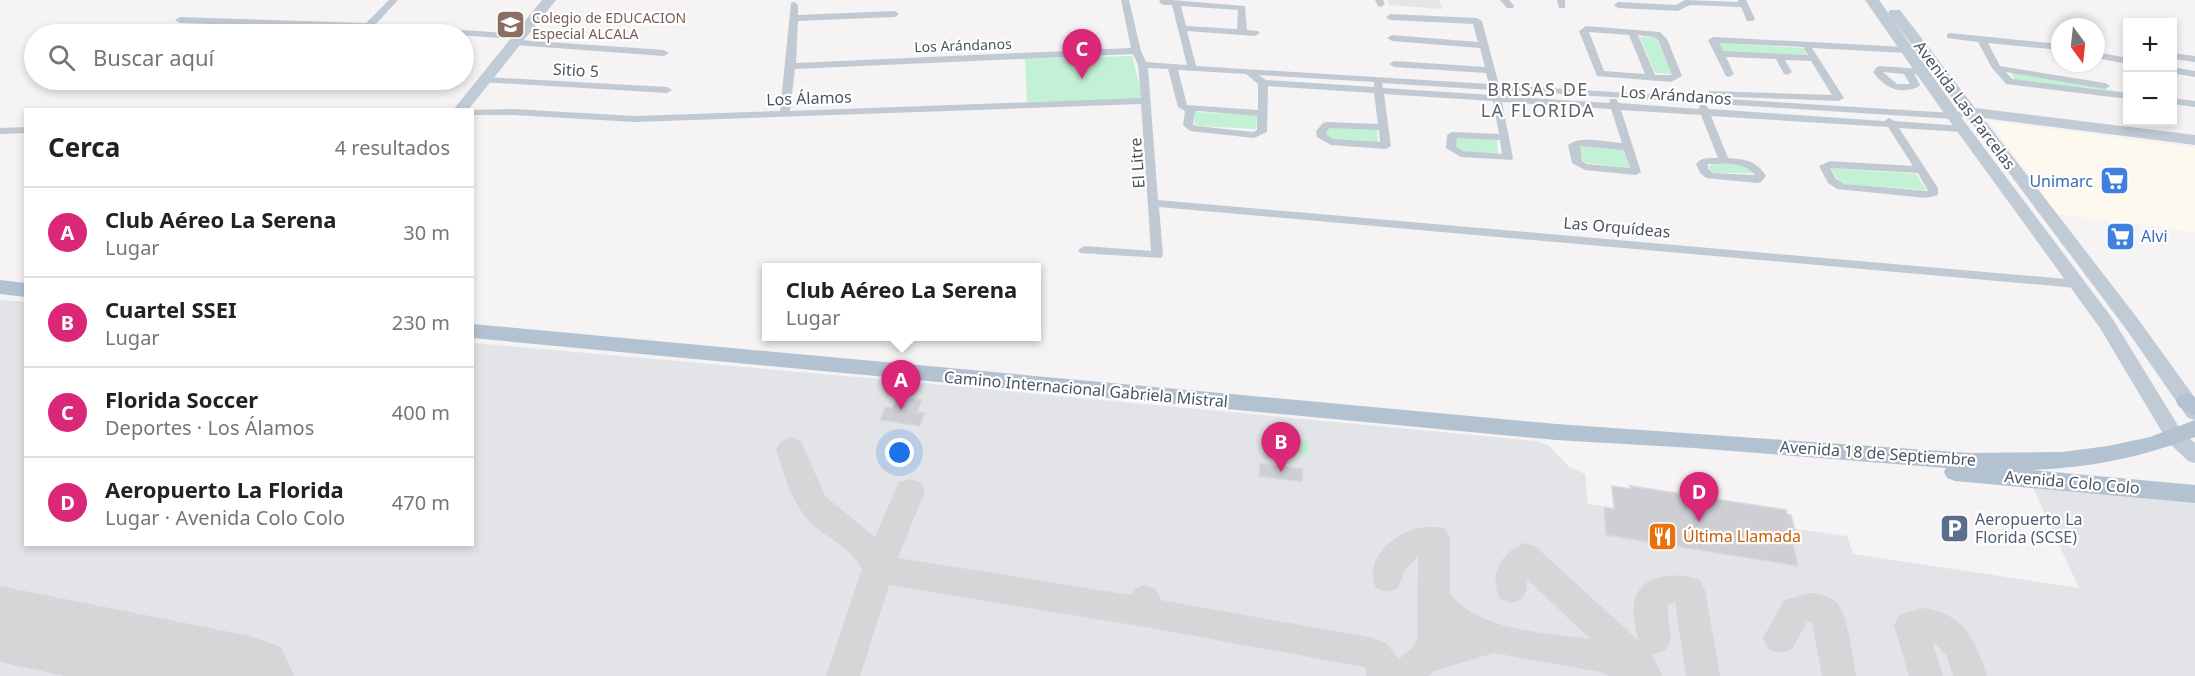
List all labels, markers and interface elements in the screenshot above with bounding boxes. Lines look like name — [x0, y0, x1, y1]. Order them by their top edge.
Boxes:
place label: Colegio de EDUCACION Especial ALCALA — [532, 8, 686, 43]
school or university icon: Colegio de EDUCACION Especial ALCALA — [495, 9, 527, 41]
north arrow — [2051, 18, 2105, 72]
map controls — [2123, 18, 2177, 126]
button: + — [2123, 18, 2177, 72]
search box — [24, 24, 474, 90]
pin: C — [1062, 29, 1102, 79]
street label: Los Arándanos — [914, 34, 1012, 56]
street label: Avenida Las Parcelas — [1909, 36, 2021, 174]
icon: search — [45, 41, 78, 74]
text: Buscar aquí — [93, 42, 214, 72]
street label: Sitio 5 — [553, 58, 599, 82]
button: − — [2123, 72, 2177, 126]
district label: BRISAS DE LA FLORIDA — [1481, 77, 1595, 122]
street label: Los Arándanos — [1620, 80, 1732, 110]
street label: Los Álamos — [766, 86, 852, 110]
text: Cerca — [48, 129, 120, 165]
text: 4 resultados — [335, 134, 450, 161]
street label: El Litre — [1124, 137, 1150, 189]
supermarket icon: Unimarc — [2098, 165, 2130, 197]
place label: Unimarc — [2029, 170, 2093, 192]
text: Club Aéreo La Serena — [105, 204, 336, 234]
street label: Las Orquídeas — [1563, 211, 1671, 243]
text: A — [61, 219, 74, 246]
text: 30 m — [403, 219, 450, 246]
supermarket icon: Alvi — [2104, 220, 2136, 252]
place label: Alvi — [2141, 225, 2168, 247]
text: Lugar — [105, 234, 160, 261]
popup — [762, 263, 1041, 341]
text: Club Aéreo La Serena — [786, 274, 1017, 304]
text: Cuartel SSEI — [105, 294, 237, 324]
text: Lugar — [786, 304, 840, 331]
text: B — [61, 309, 74, 336]
text: 230 m — [392, 309, 450, 336]
text: Lugar — [105, 324, 160, 351]
pin: A — [882, 360, 920, 410]
street label: Camino Internacional Gabriela Mistral — [943, 366, 1229, 412]
text: Florida Soccer — [105, 384, 258, 414]
text: C — [61, 399, 74, 426]
text: 400 m — [392, 399, 450, 426]
text: Deportes · Los Álamos — [105, 414, 314, 441]
pin: B — [1262, 422, 1300, 472]
street label: Avenida 18 de Septiembre — [1779, 435, 1977, 471]
your location — [885, 438, 914, 467]
street label: Avenida Colo Colo — [2003, 465, 2141, 499]
pin: D — [1680, 472, 1718, 522]
text: Aeropuerto La Florida — [105, 474, 344, 504]
text: D — [60, 489, 75, 516]
text: 470 m — [392, 489, 450, 516]
text: Lugar · Avenida Colo Colo — [105, 504, 345, 531]
place label: Aeropuerto La Florida (SCSE) — [1975, 508, 2083, 548]
parking icon: Aeropuerto La Florida (SCSE) — [1938, 512, 1970, 544]
restaurant icon: Última Llamada — [1646, 520, 1678, 552]
place label: Última Llamada — [1683, 525, 1801, 547]

